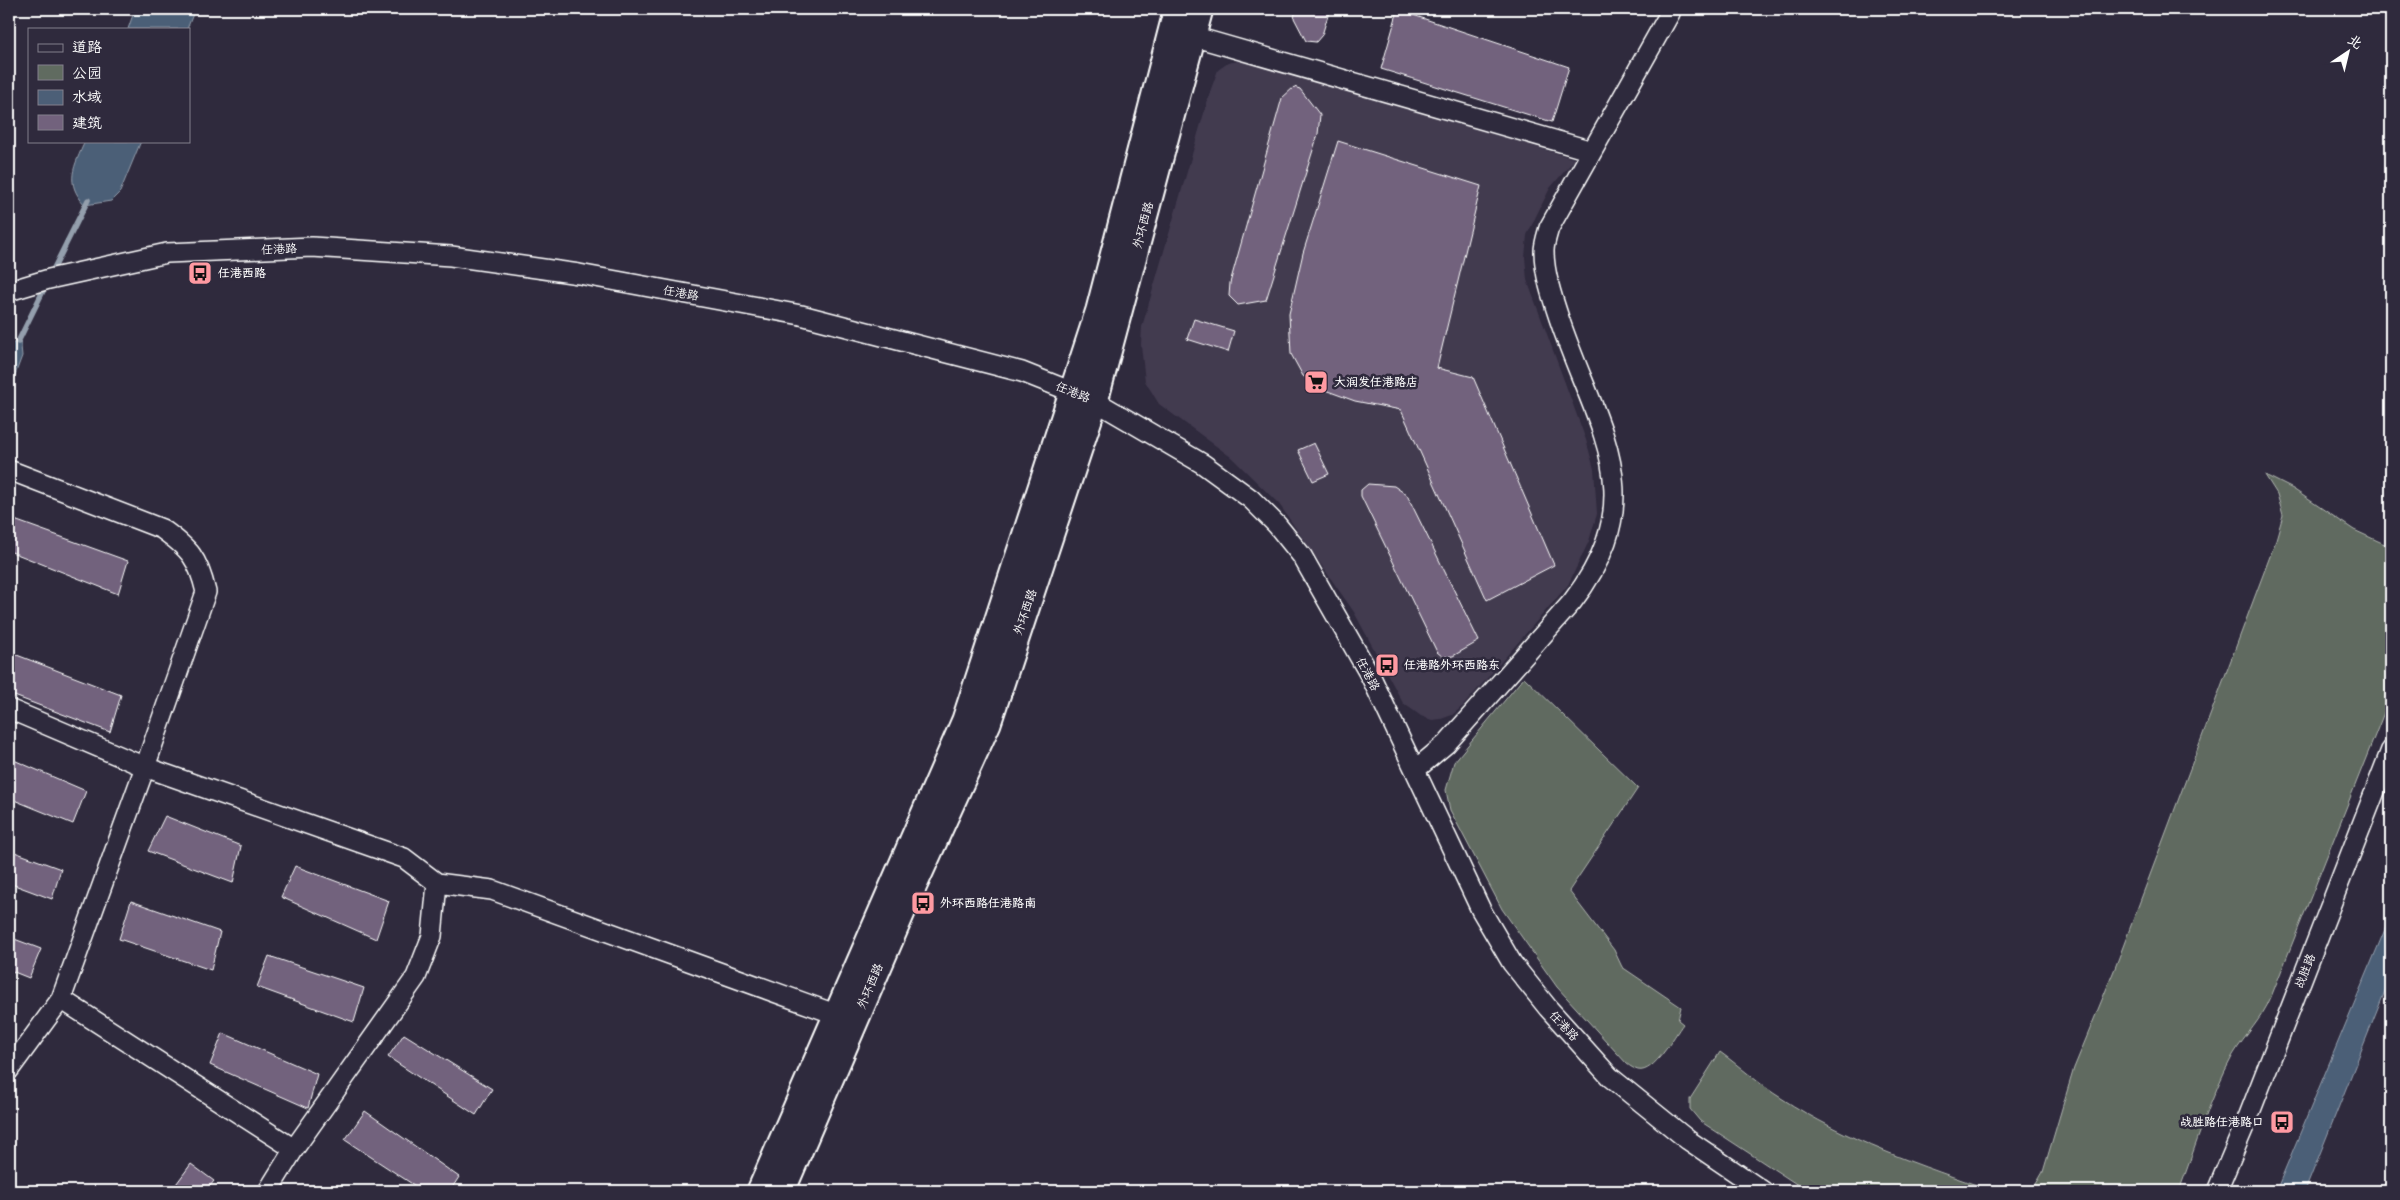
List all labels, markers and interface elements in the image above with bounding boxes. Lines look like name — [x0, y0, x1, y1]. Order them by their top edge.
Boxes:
legend — [28, 28, 190, 142]
north arrow — [2322, 28, 2372, 78]
text: 北 — [2344, 28, 2367, 54]
text: 道路 — [72, 34, 102, 57]
text: 公园 — [72, 60, 102, 83]
text: 水域 — [72, 84, 102, 107]
text: 建筑 — [72, 110, 102, 133]
street label: 外环西路 — [1127, 199, 1157, 250]
street label: 任港路 — [261, 238, 297, 258]
bus stop icon: 任港西路 — [187, 260, 213, 286]
place label: 任港西路 — [218, 263, 266, 281]
street label: 任港路 — [662, 280, 700, 304]
supermarket icon: 大润发任港路店 — [1303, 369, 1329, 395]
place label: 大润发任港路店 — [1334, 372, 1418, 390]
street label: 任港路 — [1053, 376, 1093, 406]
street label: 外环西路 — [1008, 586, 1040, 637]
bus stop icon: 任港路外环西路东 — [1374, 652, 1400, 678]
street label: 任港路 — [1352, 653, 1385, 694]
place label: 任港路外环西路东 — [1404, 655, 1500, 673]
bus stop icon: 外环西路任港路南 — [910, 890, 936, 916]
place label: 外环西路任港路南 — [940, 893, 1036, 911]
street label: 战胜路 — [2289, 951, 2319, 991]
street label: 外环西路 — [851, 960, 887, 1011]
street label: 任港路 — [1546, 1006, 1584, 1045]
bus stop icon: 战胜路任港路口 — [2269, 1109, 2295, 1135]
place label: 战胜路任港路口 — [2180, 1112, 2264, 1130]

